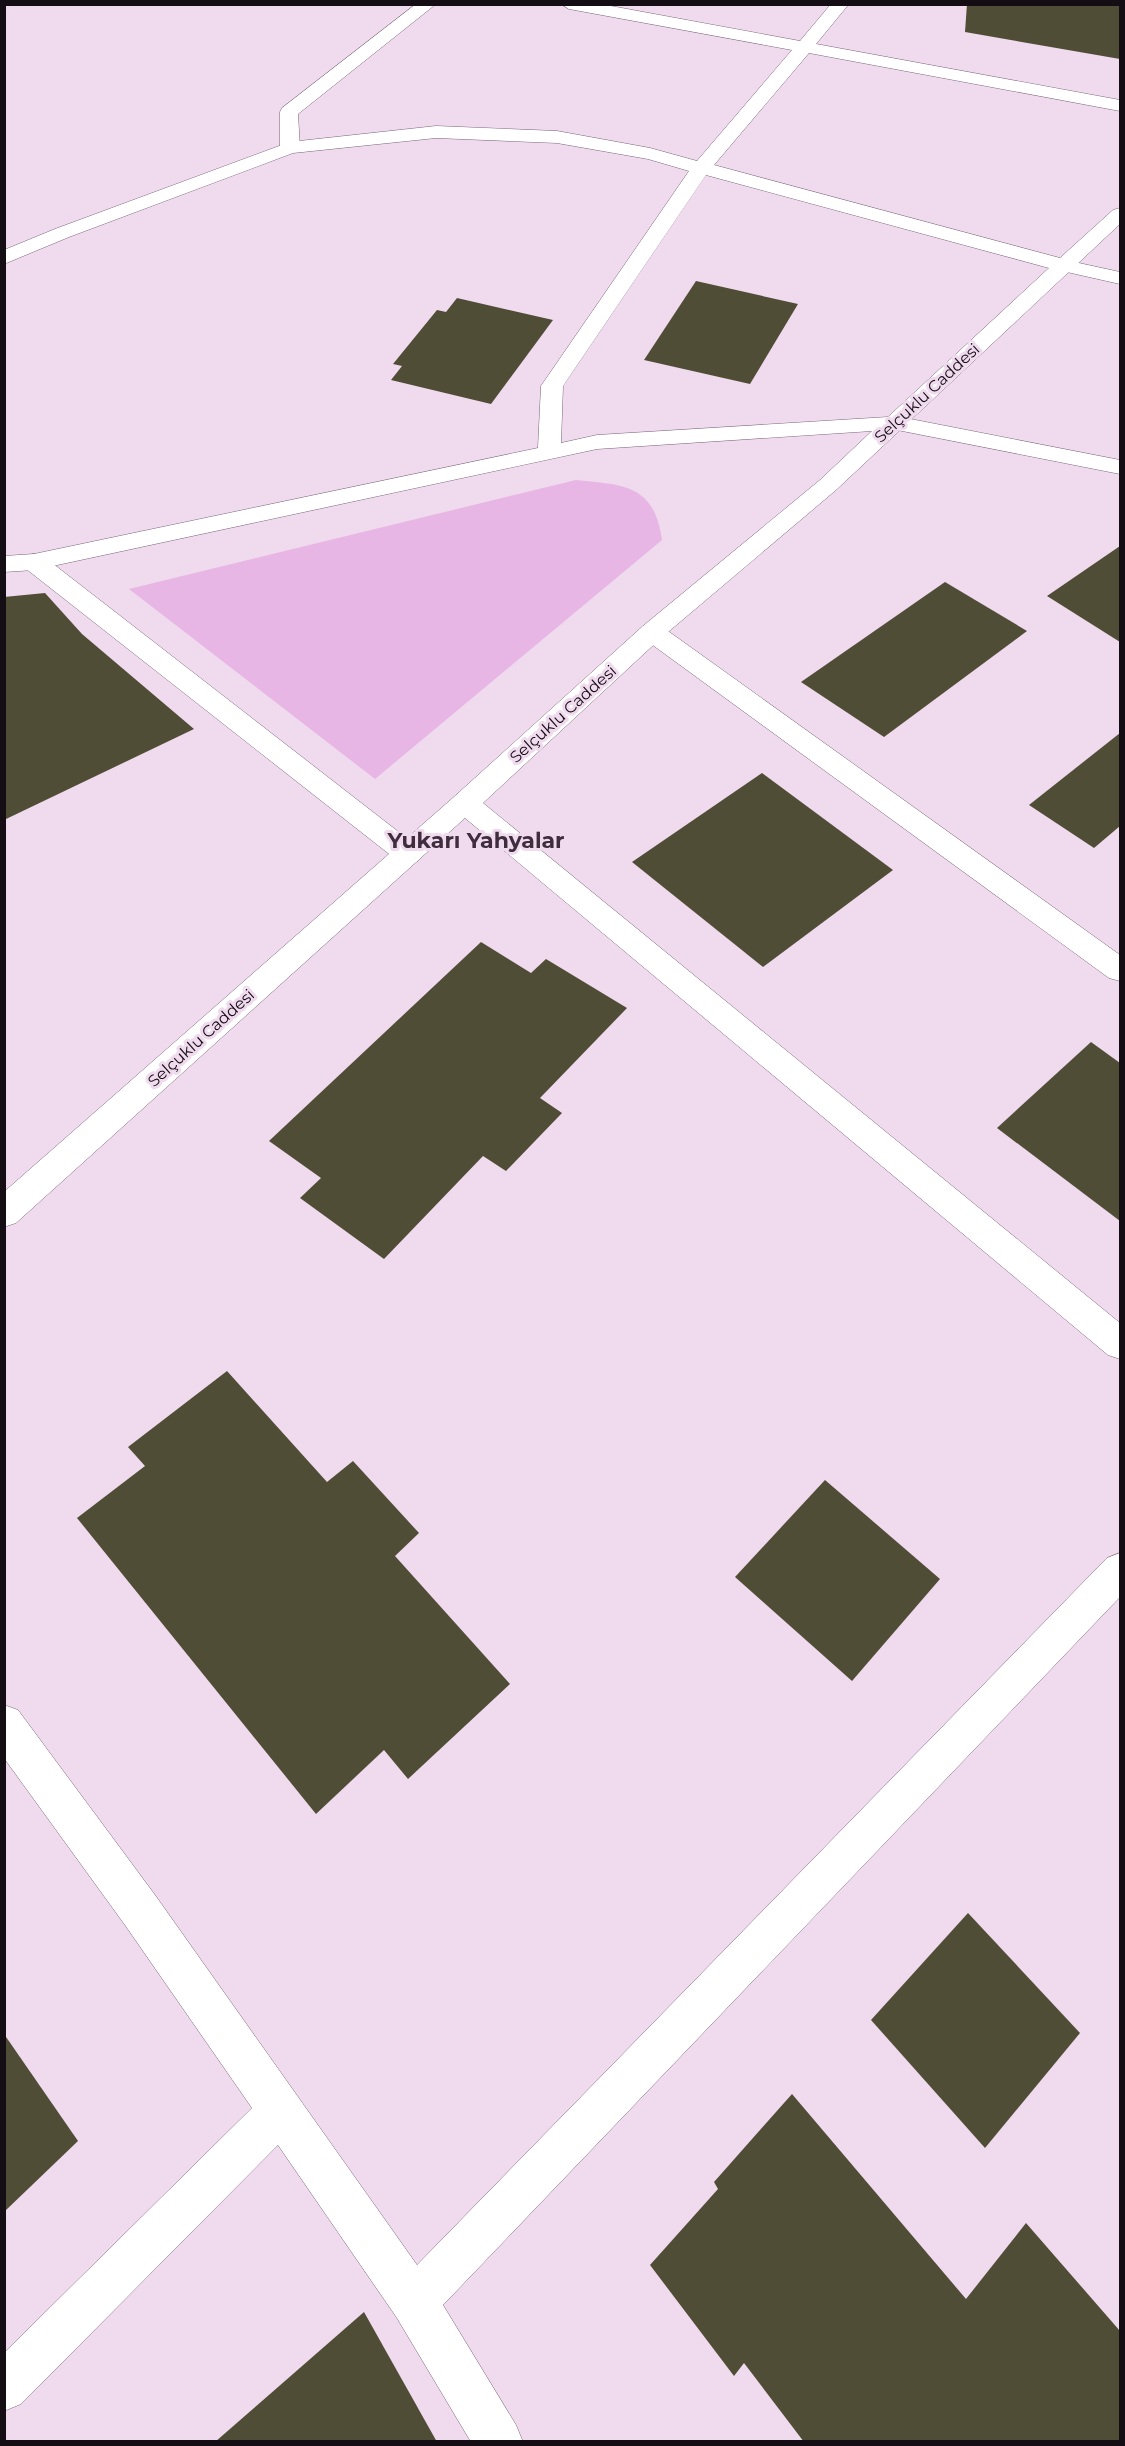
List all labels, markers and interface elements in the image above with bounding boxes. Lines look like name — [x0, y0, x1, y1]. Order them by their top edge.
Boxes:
street label: Selçuklu Caddesi — [871, 339, 983, 447]
street label: Selçuklu Caddesi — [506, 661, 620, 767]
district label: Yukarı Yahyalar — [386, 827, 565, 854]
street label: Selçuklu Caddesi — [144, 985, 258, 1091]

